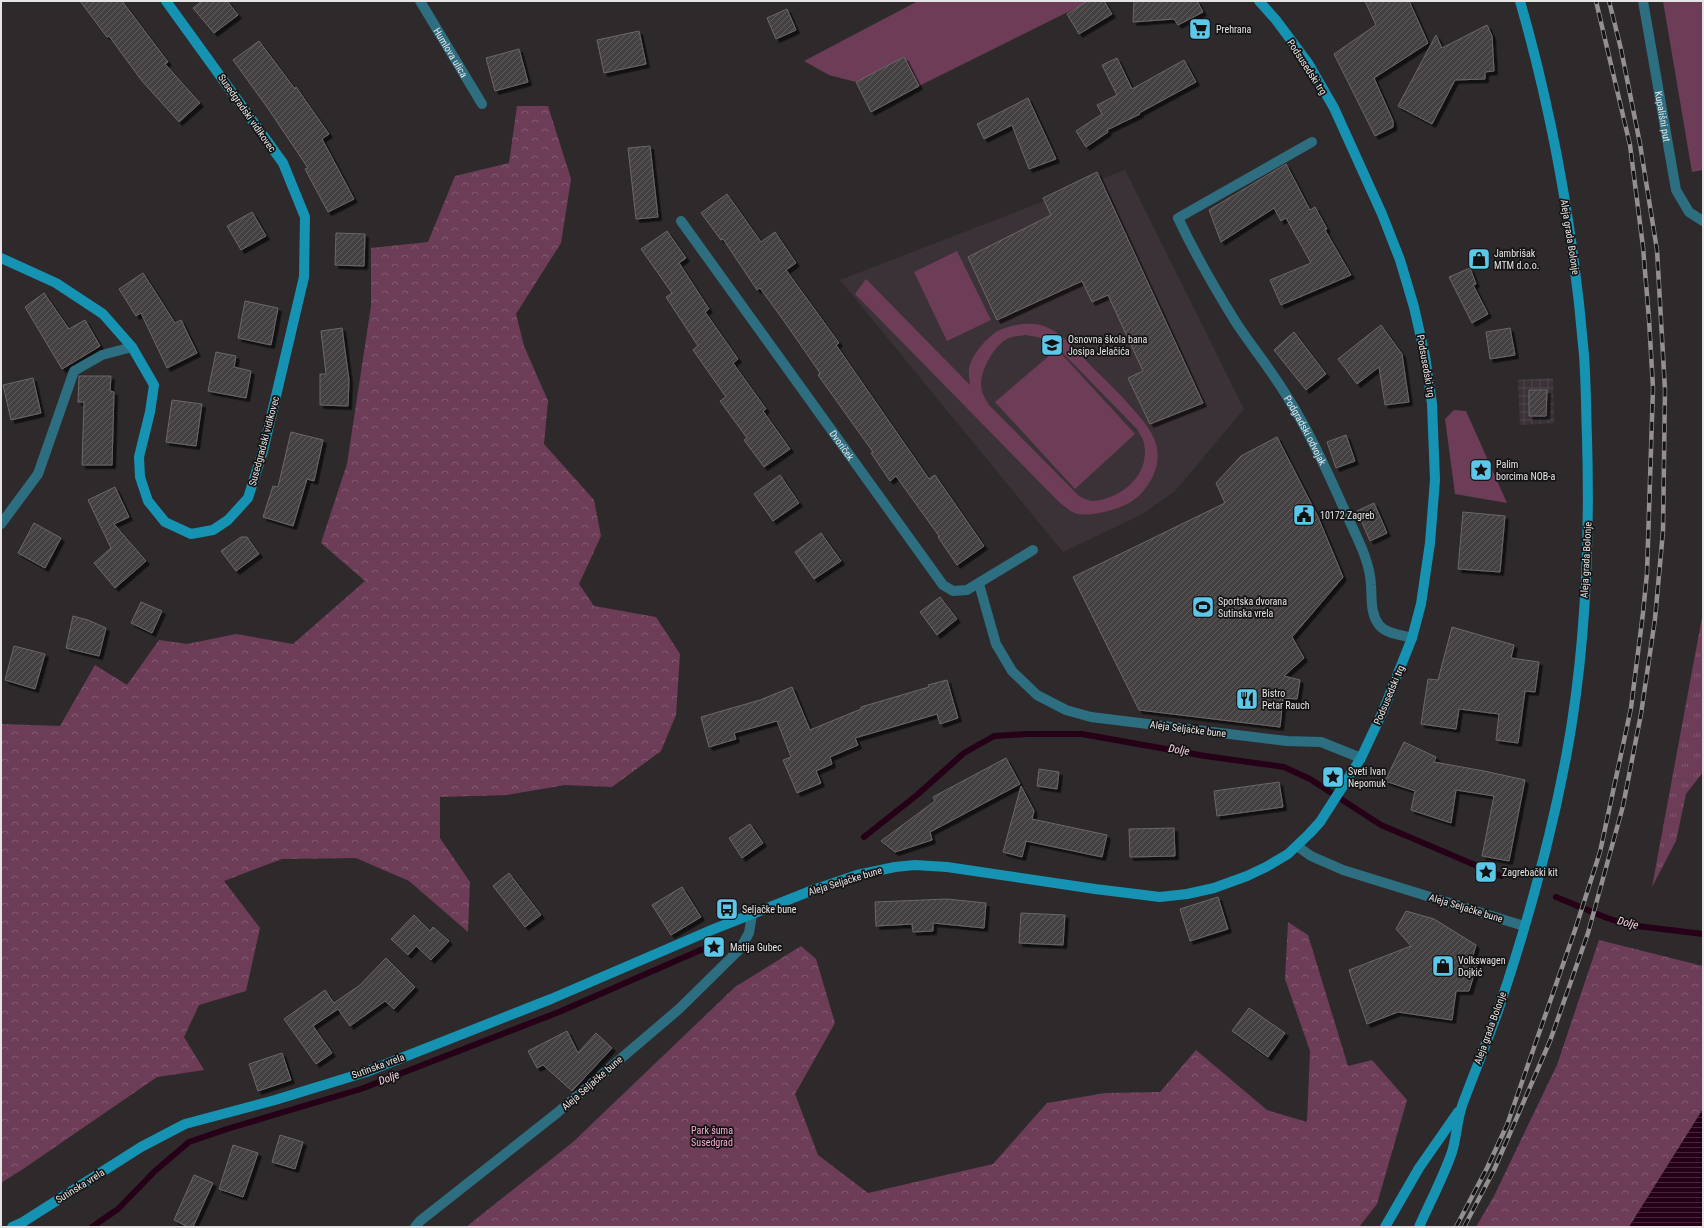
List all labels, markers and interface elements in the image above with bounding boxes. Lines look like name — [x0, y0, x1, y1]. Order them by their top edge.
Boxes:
supermarket icon: Prehrana — [1187, 16, 1213, 42]
place label: Prehrana — [1216, 24, 1251, 35]
street label: Humlova ulica — [432, 26, 470, 79]
street label: Podsusedski trg — [1285, 37, 1329, 97]
street label: Susedgradski vidikovec — [216, 72, 278, 154]
street label: Kupališni put — [1653, 90, 1673, 142]
street label: Aleja grada Bolonje — [1559, 198, 1581, 276]
shop icon: Jambrišak MTM d.o.o. — [1466, 246, 1492, 272]
place label: Jambrišak MTM d.o.o. — [1494, 248, 1539, 271]
school or university icon: Osnovna škola bana Josipa Jelačića — [1039, 332, 1065, 358]
place label: Osnovna škola bana Josipa Jelačića — [1068, 334, 1148, 357]
street label: Podsusedski trg — [1415, 334, 1437, 398]
street label: Podgradski odvojak — [1282, 393, 1329, 467]
street label: Susedgradski vidikovec — [247, 395, 281, 487]
street label: Dvoriček — [828, 428, 857, 462]
place icon: Palim borcima NOB-a — [1468, 457, 1494, 483]
place label: Palim borcima NOB-a — [1496, 459, 1556, 482]
public building icon: 10172 Zagreb — [1291, 502, 1317, 528]
place label: 10172 Zagreb — [1320, 510, 1375, 521]
street label: Aleja grada Bolonje — [1579, 521, 1594, 598]
sports icon: Sportska dvorana Sutinska vrela — [1190, 594, 1216, 620]
place label: Sportska dvorana Sutinska vrela — [1218, 596, 1287, 619]
street label: Podsusedski trg — [1372, 664, 1407, 726]
restaurant icon: Bistro Petar Rauch — [1234, 686, 1260, 712]
place label: Bistro Petar Rauch — [1262, 688, 1310, 711]
street label: Aleja Seljačke bune — [1149, 719, 1227, 739]
water label: Dolje — [1167, 742, 1191, 758]
place icon: Sveti Ivan Nepomuk — [1320, 764, 1346, 790]
place label: Sveti Ivan Nepomuk — [1348, 766, 1386, 789]
place icon: Zagrebački kit — [1473, 859, 1499, 885]
street label: Aleja Seljačke bune — [807, 864, 884, 897]
place label: Zagrebački kit — [1502, 867, 1558, 878]
street label: Aleja Seljačke bune — [1428, 892, 1505, 925]
bus stop icon: Seljačke bune — [714, 896, 740, 922]
place label: Seljačke bune — [742, 904, 797, 915]
water label: Dolje — [1616, 914, 1640, 932]
place icon: Matija Gubec — [701, 934, 727, 960]
place label: Matija Gubec — [730, 942, 782, 953]
shop icon: Volkswagen Dojkić — [1430, 953, 1456, 979]
place label: Volkswagen Dojkić — [1458, 955, 1506, 978]
street label: Aleja grada Bolonje — [1472, 990, 1508, 1066]
street label: Sutinska vrela — [350, 1051, 406, 1081]
street label: Aleja Seljačke bune — [559, 1054, 625, 1112]
water label: Dolje — [377, 1068, 401, 1088]
park label: Park šuma Susedgrad — [691, 1125, 733, 1148]
street label: Sutinska vrela — [54, 1167, 107, 1205]

